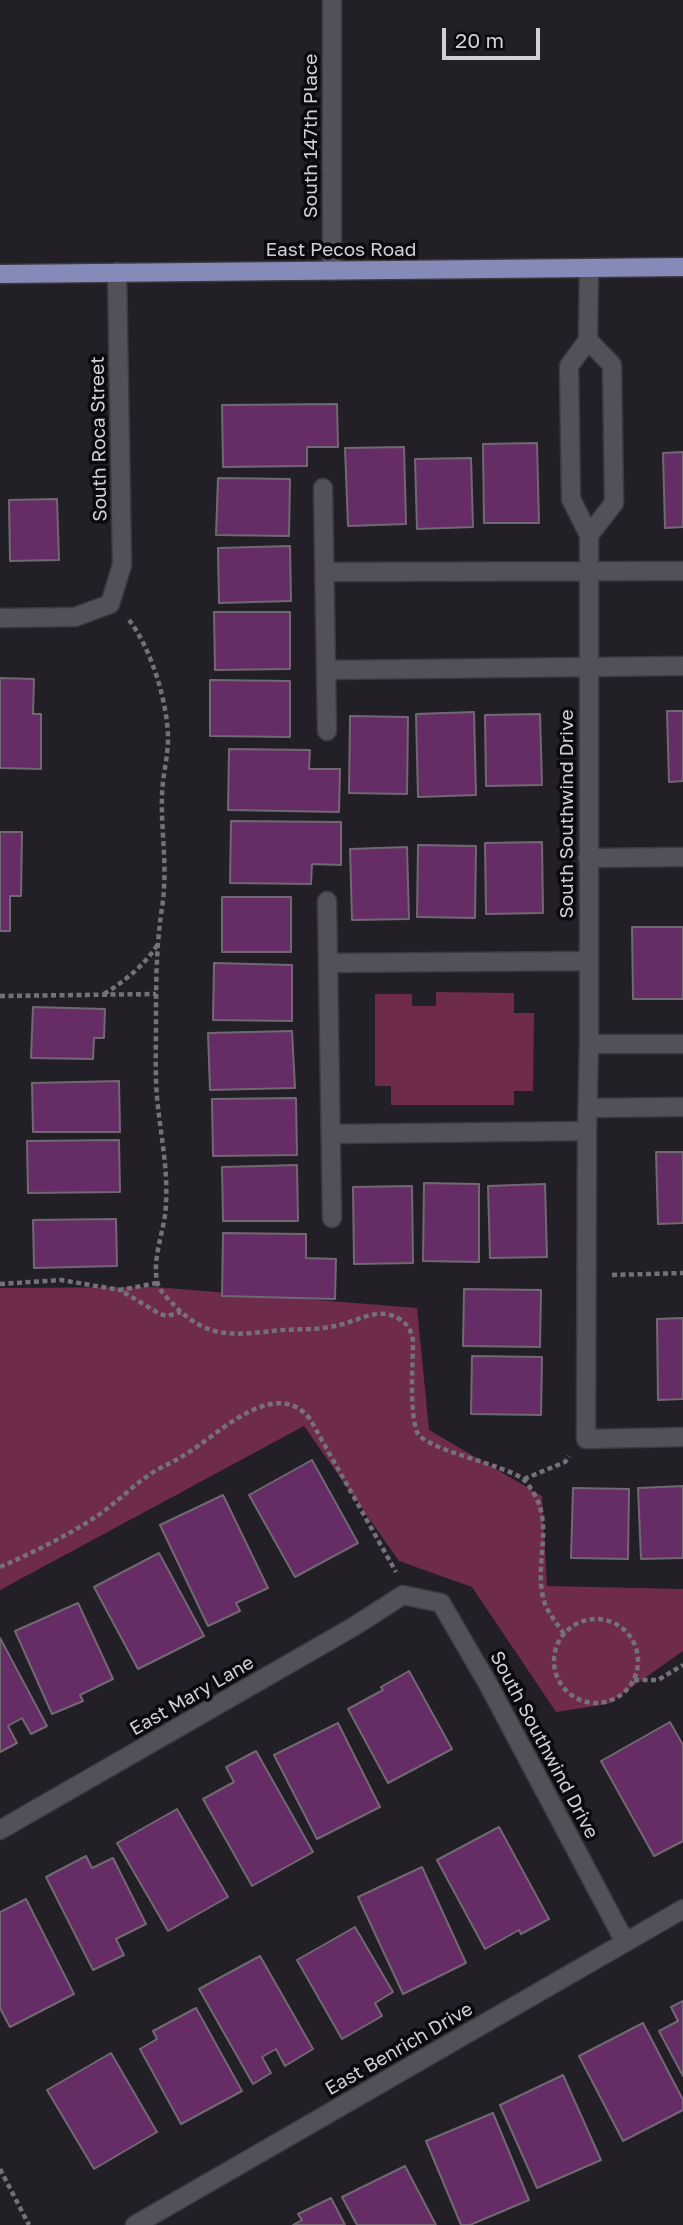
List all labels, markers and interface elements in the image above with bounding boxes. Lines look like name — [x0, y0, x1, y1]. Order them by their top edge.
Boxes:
scale bar — [445, 14, 543, 58]
text: 20 m — [455, 27, 504, 53]
street label: South 147th Place — [300, 54, 322, 218]
street label: East Pecos Road — [266, 239, 416, 261]
street label: South Roca Street — [86, 356, 112, 522]
street label: South Southwind Drive — [556, 710, 578, 918]
street label: South Southwind Drive — [485, 1647, 603, 1843]
street label: East Mary Lane — [126, 1651, 258, 1741]
street label: East Benrich Drive — [321, 1998, 477, 2100]

